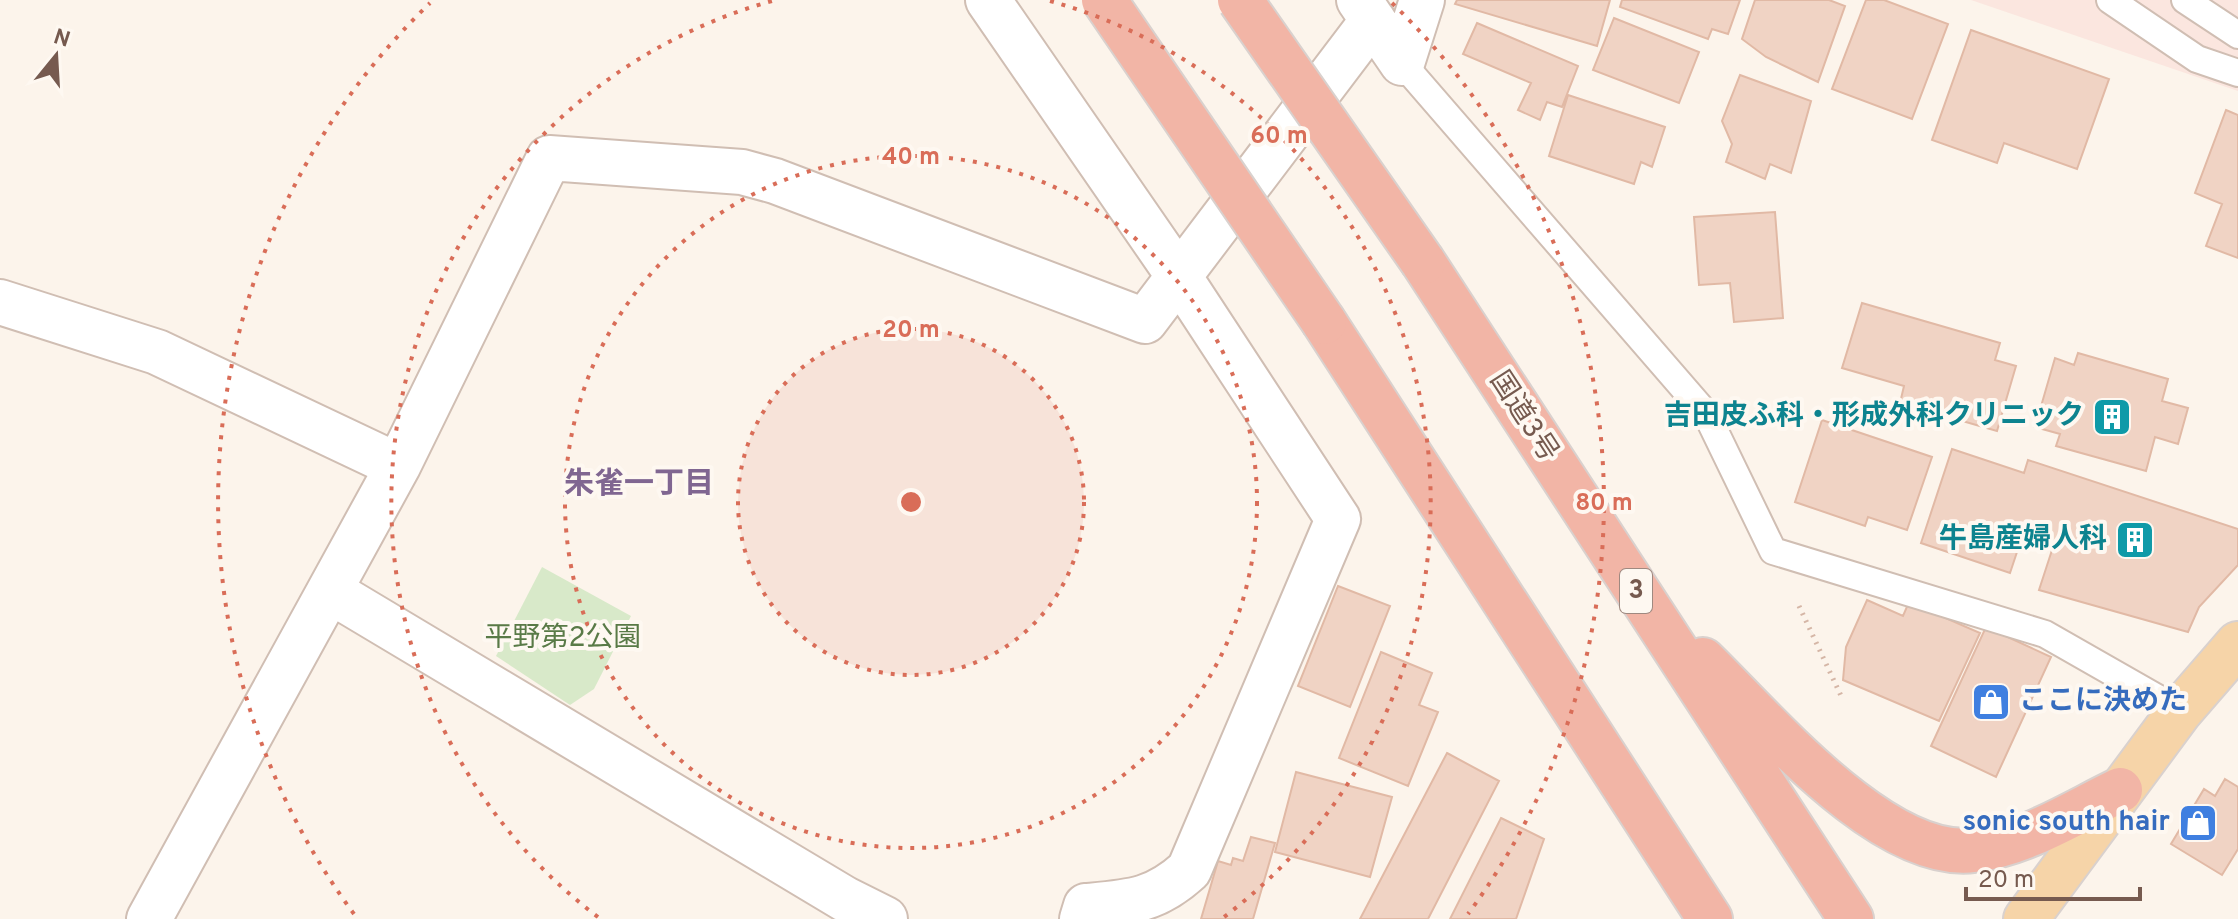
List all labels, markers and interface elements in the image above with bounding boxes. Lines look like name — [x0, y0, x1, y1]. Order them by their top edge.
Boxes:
north arrow — [16, 16, 96, 96]
text: N — [50, 24, 73, 55]
text: 60 m — [1250, 122, 1308, 152]
text: 40 m — [882, 143, 940, 173]
text: 20 m — [882, 316, 940, 346]
street label: 国道3号 — [1480, 365, 1566, 469]
building icon: 吉田皮ふ科・形成外科クリニック — [2091, 396, 2133, 438]
place label: 吉田皮ふ科・形成外科クリニック — [1664, 399, 2084, 435]
district label: 朱雀一丁目 — [564, 467, 714, 504]
centre of rings — [897, 488, 925, 516]
text: 80 m — [1575, 489, 1633, 519]
building icon: 牛島産婦人科 — [2114, 519, 2156, 561]
place label: 牛島産婦人科 — [1939, 522, 2107, 558]
road number: 3 — [1620, 569, 1652, 613]
park label: 平野第2公園 — [484, 621, 642, 657]
shop icon: ここに決めた — [1970, 681, 2012, 723]
place label: ここに決めた — [2019, 684, 2187, 720]
shop icon: sonic south hair — [2177, 802, 2219, 844]
place label: sonic south hair — [1962, 805, 2170, 841]
scale bar — [1966, 851, 2140, 901]
text: 20 m — [1978, 866, 2034, 896]

